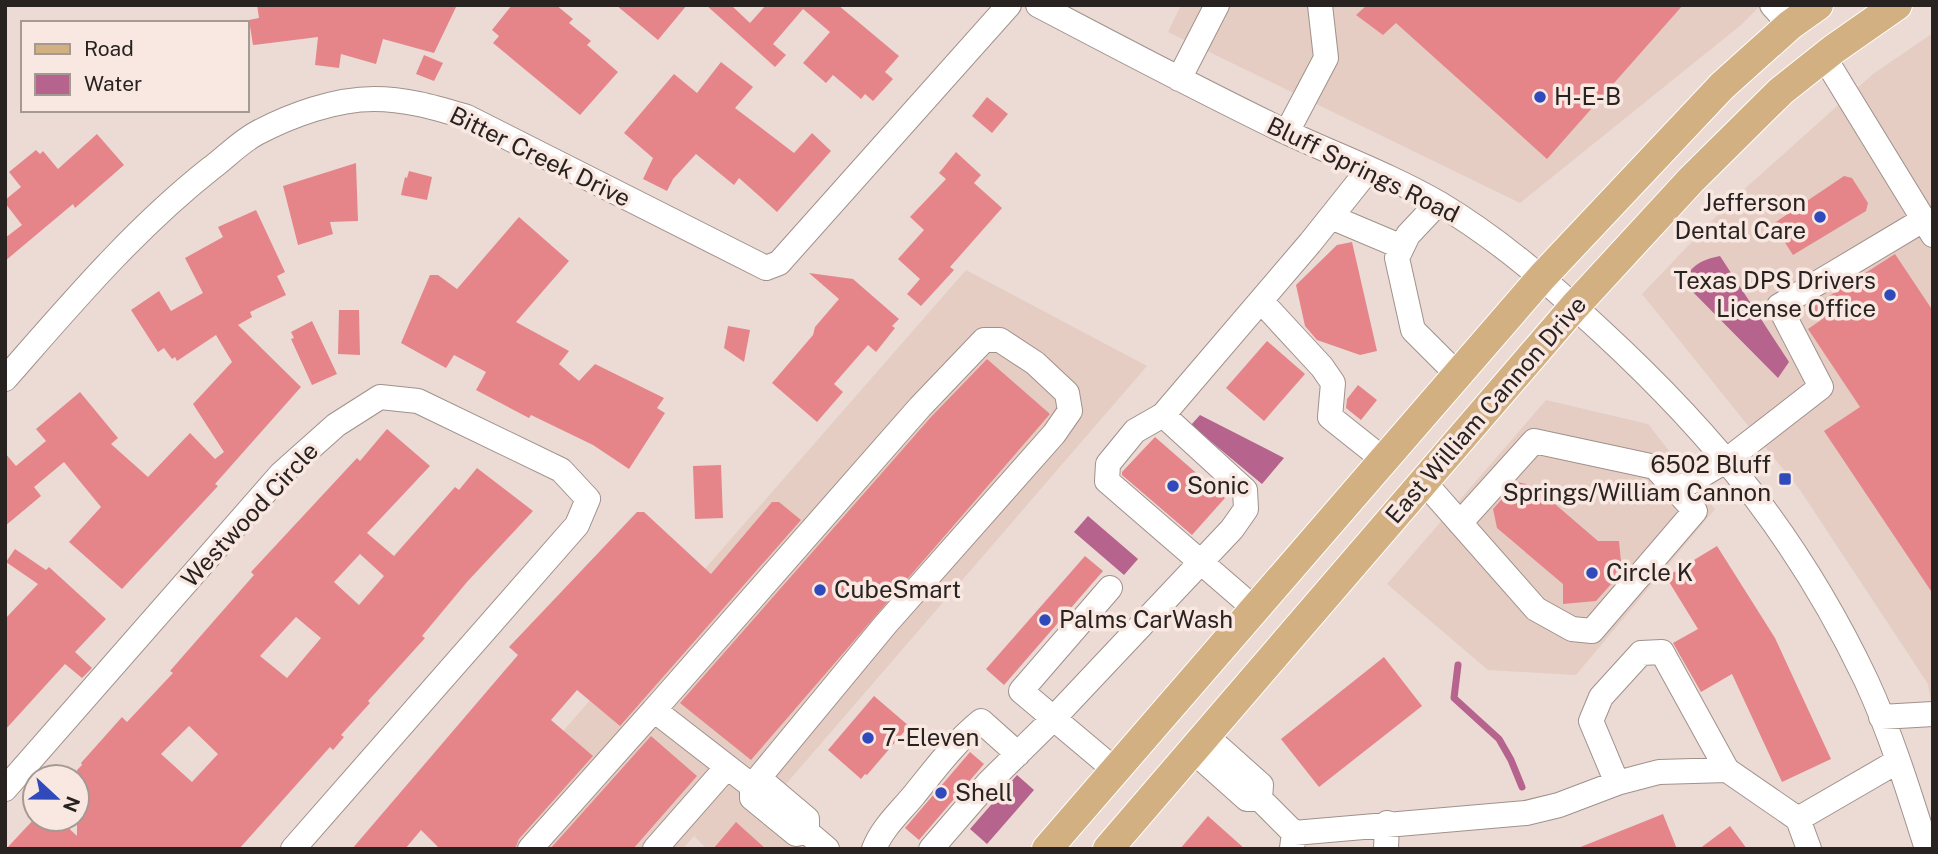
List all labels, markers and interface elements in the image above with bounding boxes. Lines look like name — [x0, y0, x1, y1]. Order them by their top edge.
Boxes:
legend — [21, 21, 248, 112]
text: Road — [84, 36, 134, 61]
text: Water — [84, 71, 142, 96]
place label: H-E-B — [1554, 82, 1621, 110]
marker: H-E-B — [1532, 89, 1548, 105]
street label: Bitter Creek Drive — [445, 100, 635, 212]
street label: Bluff Springs Road — [1263, 110, 1464, 228]
place label: Jefferson Dental Care — [1674, 188, 1806, 244]
marker: Jefferson Dental Care — [1812, 209, 1828, 225]
place label: Texas DPS Drivers License Office — [1674, 266, 1876, 322]
marker: Texas DPS Drivers License Office — [1882, 287, 1898, 303]
street label: East William Cannon Drive — [1379, 290, 1591, 528]
street label: Westwood Circle — [175, 436, 323, 592]
place label: 6502 Bluff Springs/William Cannon — [1503, 450, 1771, 506]
place label: Sonic — [1187, 471, 1249, 499]
marker: 6502 Bluff Springs/William Cannon — [1777, 471, 1793, 487]
marker: Sonic — [1165, 478, 1181, 494]
place label: Circle K — [1606, 558, 1693, 586]
marker: Circle K — [1584, 565, 1600, 581]
place label: CubeSmart — [834, 575, 961, 603]
marker: CubeSmart — [812, 582, 828, 598]
place label: Palms CarWash — [1059, 605, 1233, 633]
marker: Palms CarWash — [1037, 612, 1053, 628]
place label: 7-Eleven — [882, 723, 979, 751]
marker: 7-Eleven — [860, 730, 876, 746]
north arrow — [21, 763, 91, 833]
place label: Shell — [955, 778, 1013, 806]
marker: Shell — [933, 785, 949, 801]
text: N — [59, 793, 85, 815]

